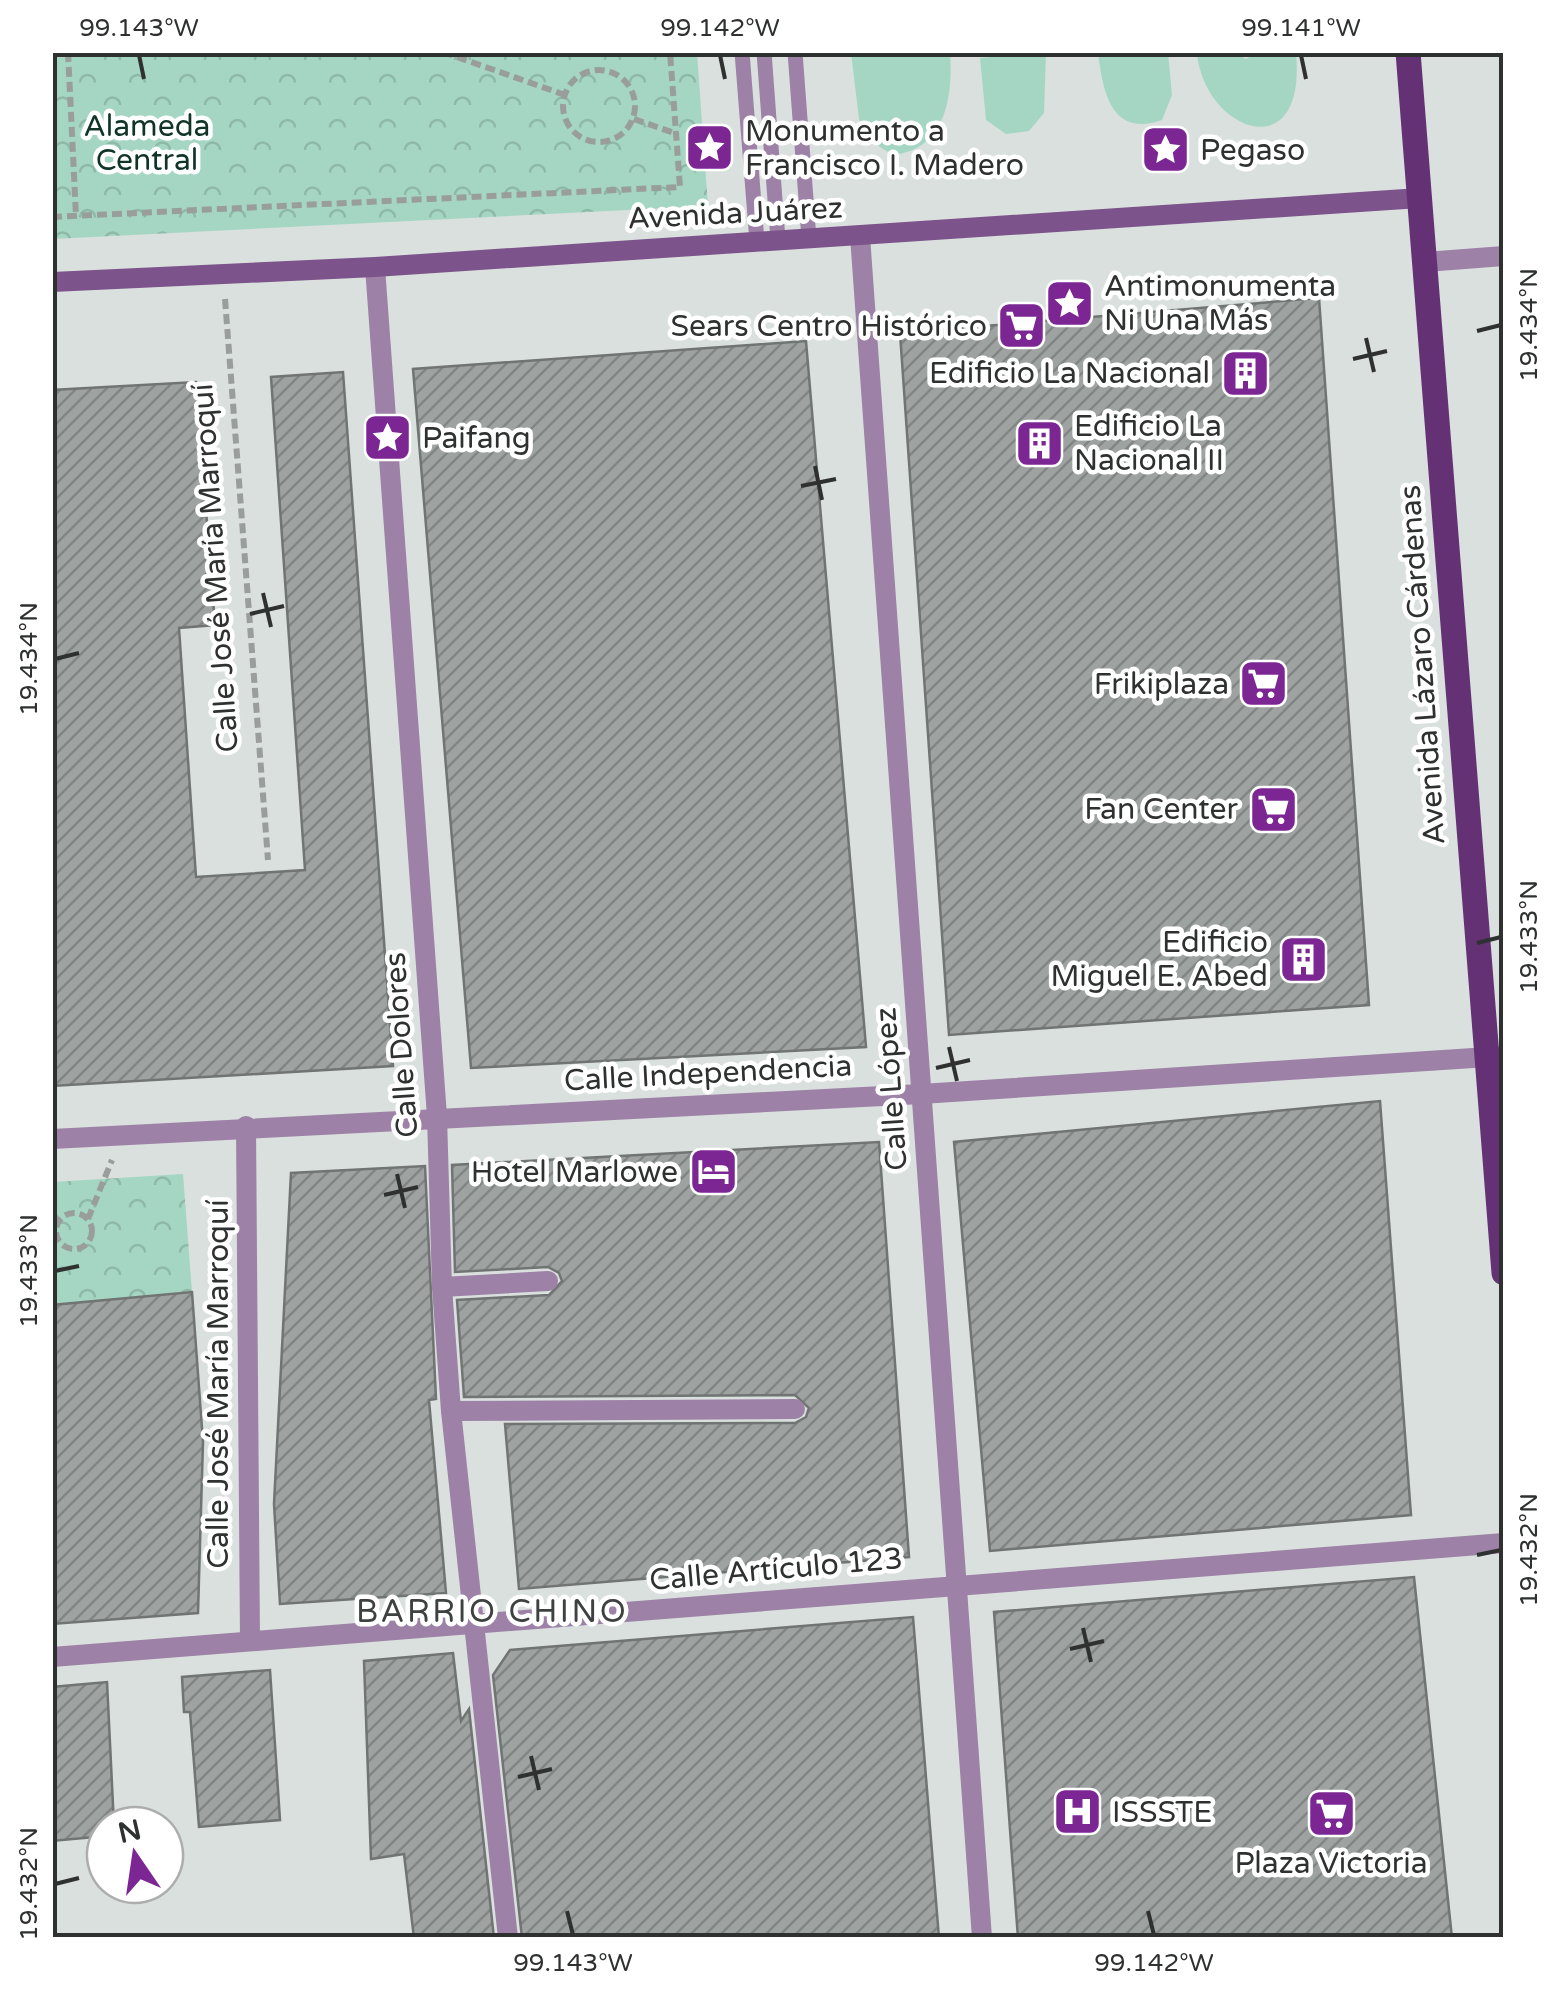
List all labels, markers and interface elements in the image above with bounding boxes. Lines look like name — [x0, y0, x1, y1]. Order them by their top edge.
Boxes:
text: 99.143°W — [79, 13, 199, 43]
text: 99.142°W — [660, 13, 780, 43]
text: 99.141°W — [1241, 13, 1361, 43]
park label: Alameda Central — [84, 108, 210, 179]
place label: Monumento a Francisco I. Madero — [745, 113, 1024, 184]
place icon: Monumento a Francisco I. Madero — [684, 122, 736, 174]
place icon: Pegaso — [1139, 124, 1191, 176]
place label: Pegaso — [1200, 132, 1305, 169]
street label: Avenida Juárez — [627, 189, 844, 238]
place label: Antimonumenta Ni Una Más — [1104, 268, 1336, 339]
text: 19.434°N — [1514, 268, 1544, 382]
place icon: Antimonumenta Ni Una Más — [1043, 277, 1095, 329]
supermarket icon: Sears Centro Histórico — [996, 300, 1048, 352]
place label: Sears Centro Histórico — [671, 308, 987, 345]
building icon: Edificio La Nacional — [1219, 347, 1271, 399]
place label: Edificio La Nacional — [929, 355, 1210, 392]
street label: Calle José María Marroquí — [184, 382, 247, 754]
place label: Edificio La Nacional II — [1074, 408, 1224, 479]
place icon: Paifang — [361, 412, 413, 464]
building icon: Edificio La Nacional II — [1013, 417, 1065, 469]
place label: Paifang — [422, 420, 531, 457]
street label: Avenida Lázaro Cárdenas — [1391, 484, 1454, 846]
text: 19.434°N — [14, 602, 44, 716]
supermarket icon: Frikiplaza — [1238, 658, 1290, 710]
place label: Frikiplaza — [1094, 666, 1229, 703]
supermarket icon: Fan Center — [1247, 783, 1299, 835]
place label: Fan Center — [1084, 791, 1239, 828]
text: 19.433°N — [1514, 880, 1544, 994]
place label: Edificio Miguel E. Abed — [1051, 924, 1268, 995]
building icon: Edificio Miguel E. Abed — [1277, 933, 1329, 985]
street label: Calle Dolores — [377, 951, 426, 1139]
street label: Calle López — [867, 1006, 916, 1172]
street label: Calle Independencia — [563, 1047, 853, 1100]
hotel icon: Hotel Marlowe — [687, 1146, 739, 1198]
place label: Hotel Marlowe — [471, 1154, 678, 1191]
street label: Calle José María Marroquí — [200, 1199, 237, 1569]
text: 19.433°N — [14, 1214, 44, 1328]
text: 19.432°N — [1514, 1493, 1544, 1607]
street label: Calle Artículo 123 — [648, 1540, 904, 1599]
district label: BARRIO CHINO — [356, 1593, 628, 1631]
hospital icon: ISSSTE — [1051, 1786, 1103, 1838]
supermarket icon: Plaza Victoria — [1305, 1788, 1357, 1840]
place label: ISSSTE — [1112, 1794, 1212, 1831]
north arrow — [85, 1805, 185, 1905]
text: N — [115, 1813, 144, 1851]
text: 19.432°N — [14, 1827, 44, 1941]
place label: Plaza Victoria — [1234, 1845, 1428, 1882]
text: 99.143°W — [513, 1948, 633, 1978]
text: 99.142°W — [1094, 1948, 1214, 1978]

